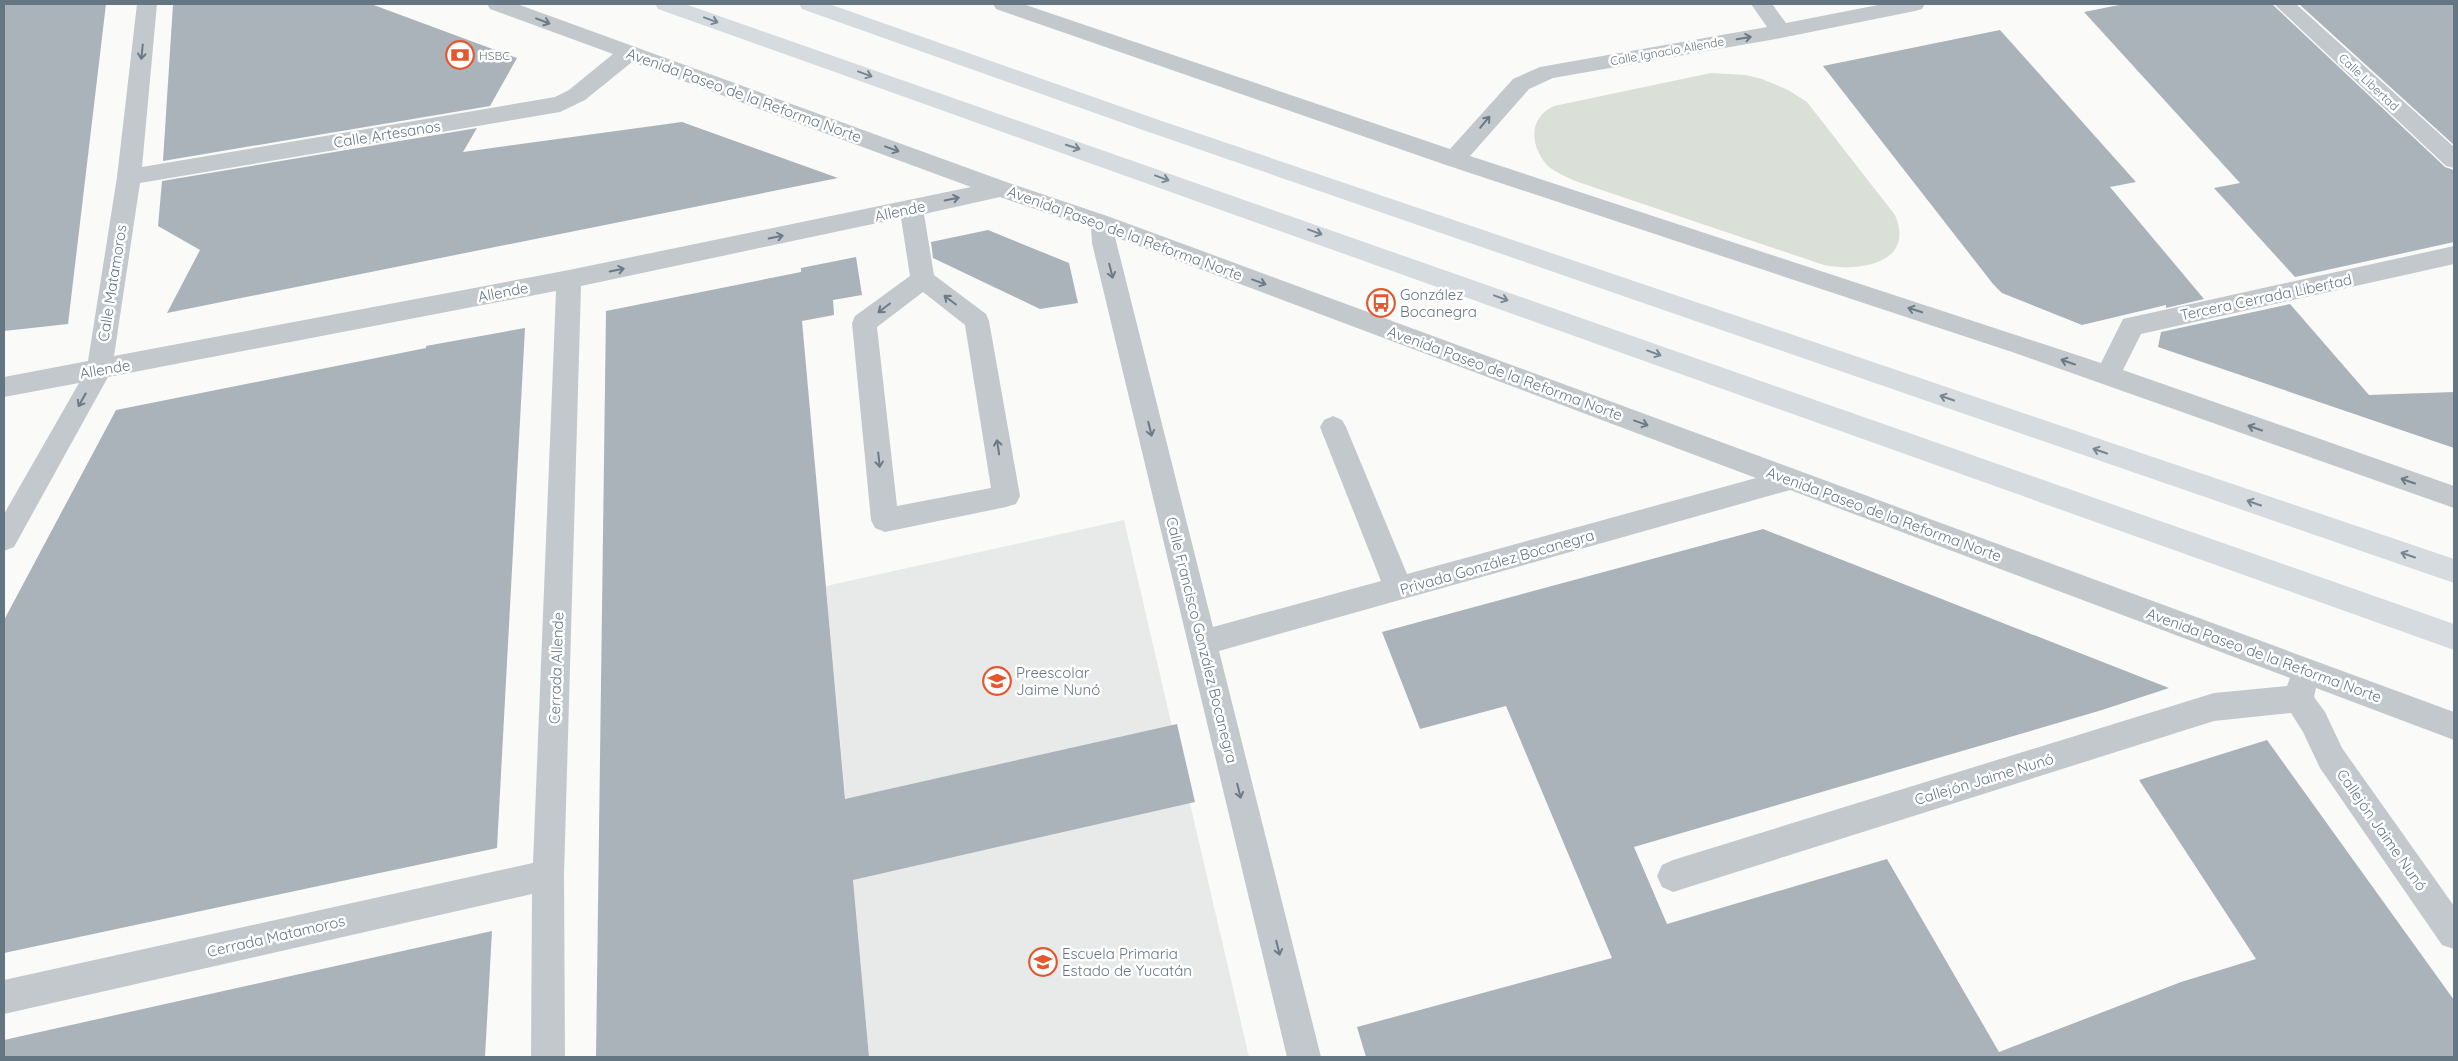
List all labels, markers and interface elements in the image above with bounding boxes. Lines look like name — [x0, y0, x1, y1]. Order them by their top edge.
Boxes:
one-way arrow — [703, 16, 719, 25]
one-way arrow — [535, 17, 550, 26]
one-way arrow — [1736, 32, 1752, 42]
street label: Calle Ignacio Allende — [1609, 34, 1725, 68]
bank icon: HSBC — [445, 40, 475, 70]
one-way arrow — [137, 44, 147, 60]
street label: Avenida Paseo de la Reforma Norte — [624, 44, 864, 146]
place label: HSBC — [479, 48, 510, 63]
street label: Calle Libertad — [2336, 50, 2402, 114]
one-way arrow — [856, 70, 872, 79]
one-way arrow — [1480, 115, 1491, 128]
street label: Calle Artesanos — [332, 116, 442, 152]
one-way arrow — [1065, 143, 1081, 153]
one-way arrow — [884, 145, 900, 154]
one-way arrow — [1154, 174, 1169, 183]
street label: Avenida Paseo de la Reforma Norte — [1005, 182, 1245, 284]
one-way arrow — [944, 194, 960, 204]
street label: Allende — [873, 196, 927, 226]
street label: Calle Matamoros — [93, 223, 131, 343]
one-way arrow — [1307, 228, 1322, 237]
one-way arrow — [768, 231, 784, 241]
one-way arrow — [1107, 262, 1116, 278]
one-way arrow — [609, 264, 625, 274]
street label: Tercera Cerrada Libertad — [2178, 270, 2354, 324]
street label: Allende — [476, 278, 530, 306]
one-way arrow — [1251, 278, 1266, 287]
place label: González Bocanegra — [1400, 285, 1477, 321]
bus stop icon: González Bocanegra — [1366, 288, 1396, 318]
one-way arrow — [1493, 294, 1508, 303]
one-way arrow — [943, 295, 957, 305]
one-way arrow — [878, 303, 891, 314]
one-way arrow — [1907, 305, 1923, 314]
street label: Avenida Paseo de la Reforma Norte — [1385, 322, 1625, 424]
one-way arrow — [1646, 349, 1661, 358]
street label: Allende — [78, 355, 132, 383]
one-way arrow — [2061, 357, 2077, 366]
one-way arrow — [77, 392, 87, 407]
one-way arrow — [1939, 393, 1955, 403]
one-way arrow — [1633, 419, 1649, 428]
one-way arrow — [1146, 420, 1155, 436]
one-way arrow — [2248, 423, 2263, 432]
one-way arrow — [993, 440, 1003, 456]
one-way arrow — [2093, 445, 2109, 455]
one-way arrow — [874, 452, 884, 468]
street label: Avenida Paseo de la Reforma Norte — [1764, 463, 2004, 565]
one-way arrow — [2401, 476, 2416, 485]
one-way arrow — [2247, 498, 2263, 507]
street label: Calle Francisco González Bocanegra — [1162, 515, 1242, 765]
street label: Privada González Bocanegra — [1398, 525, 1596, 599]
one-way arrow — [2401, 550, 2416, 559]
street label: Avenida Paseo de la Reforma Norte — [2144, 604, 2384, 706]
street label: Cerrada Allende — [545, 612, 567, 724]
place label: Preescolar Jaime Nunó — [1016, 663, 1100, 699]
school or university icon: Preescolar Jaime Nunó — [982, 666, 1012, 696]
street label: Callejón Jaime Nunó — [1912, 749, 2056, 809]
street label: Callejón Jaime Nunó — [2333, 765, 2431, 895]
one-way arrow — [1235, 782, 1244, 798]
street label: Cerrada Matamoros — [205, 911, 347, 961]
one-way arrow — [1274, 940, 1283, 956]
place label: Escuela Primaria Estado de Yucatán — [1062, 944, 1192, 980]
school or university icon: Escuela Primaria Estado de Yucatán — [1028, 947, 1058, 977]

